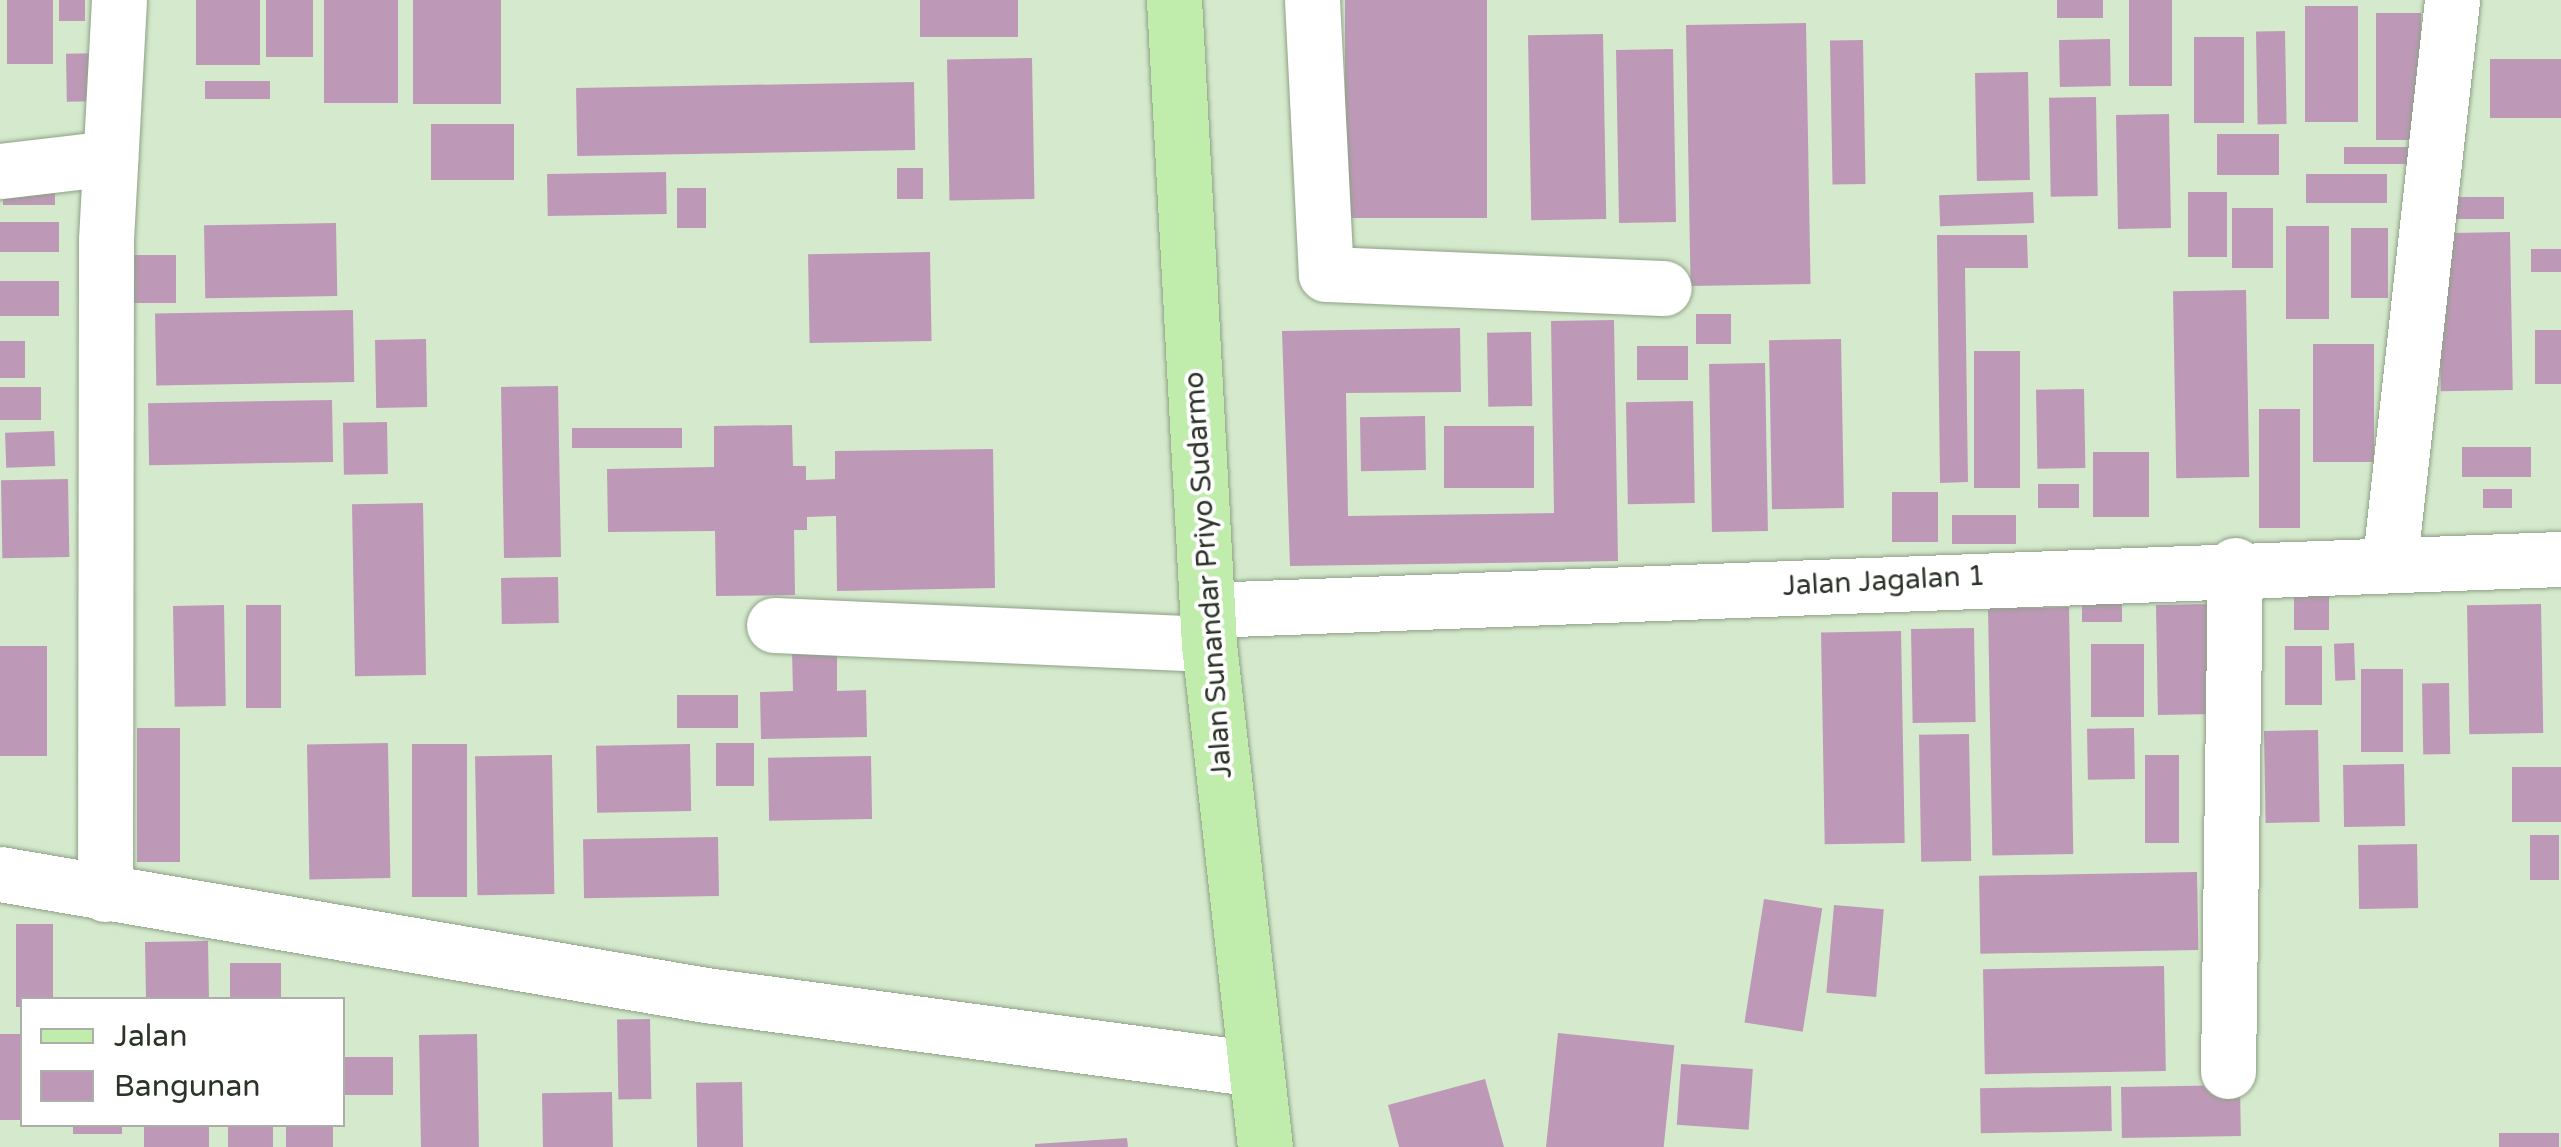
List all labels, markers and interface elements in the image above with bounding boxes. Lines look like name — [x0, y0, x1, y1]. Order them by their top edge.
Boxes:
street label: Jalan Sunandar Priyo Sudarmo — [1177, 371, 1239, 779]
street label: Jalan Jagalan 1 — [1782, 559, 1986, 603]
legend — [20, 997, 345, 1127]
text: Jalan — [114, 1018, 187, 1055]
text: Bangunan — [114, 1068, 261, 1105]

